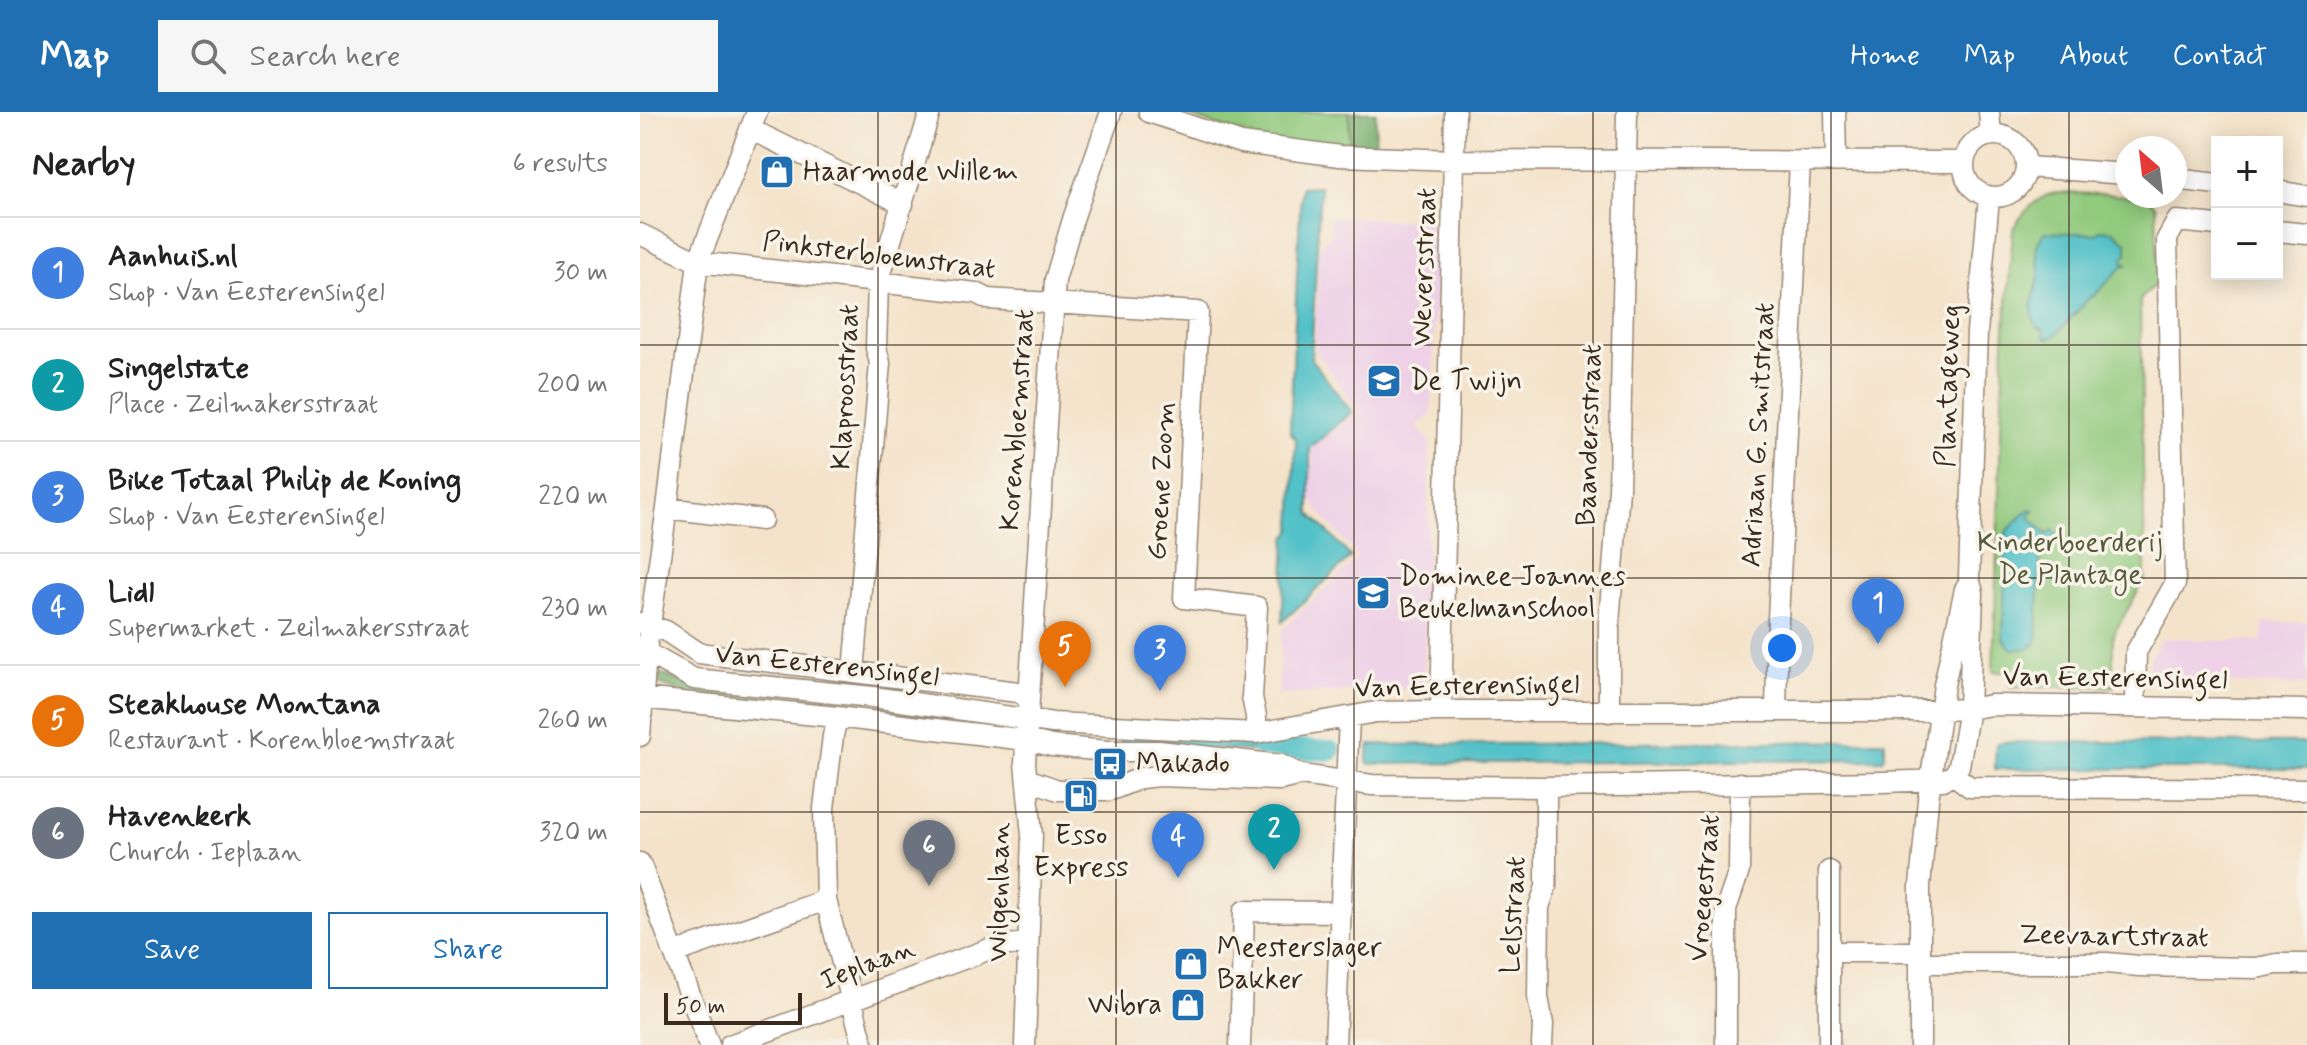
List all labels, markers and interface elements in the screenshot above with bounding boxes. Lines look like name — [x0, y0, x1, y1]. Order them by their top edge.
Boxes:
search box — [158, 20, 718, 92]
text: Map — [40, 32, 110, 81]
icon: search — [186, 34, 230, 78]
text: Search here — [250, 37, 401, 76]
text: Home — [1850, 38, 1920, 75]
text: Map — [1964, 38, 2015, 75]
text: About — [2059, 38, 2128, 75]
text: Contact — [2172, 38, 2267, 75]
north arrow — [2115, 136, 2187, 208]
map controls — [2211, 136, 2283, 280]
button: + — [2211, 136, 2283, 208]
text: Nearby — [32, 142, 136, 187]
text: 6 results — [513, 147, 608, 181]
shop icon: Haarmode Willem — [758, 153, 796, 191]
place label: Haarmode Willem — [803, 154, 1019, 191]
street label: Weversstraat — [1404, 187, 1446, 347]
button: − — [2211, 208, 2283, 280]
street label: Pinksterbloemstraat — [761, 223, 997, 289]
text: Aanhuis.nl — [108, 237, 238, 276]
text: 1 — [52, 256, 64, 290]
text: 30 m — [554, 256, 608, 290]
text: Shop · Van Eesterensingel — [108, 276, 385, 310]
street label: Adriaan G. Smitstraat — [1734, 302, 1784, 568]
street label: Klaproosstraat — [823, 303, 869, 471]
street label: Plantageweg — [1928, 304, 1973, 468]
street label: Korenbloemstraat — [992, 308, 1044, 532]
street label: Baandersstraat — [1568, 343, 1612, 527]
text: Singelstate — [108, 349, 249, 388]
school or university icon: De Twijn — [1365, 362, 1403, 400]
place label: De Twijn — [1410, 363, 1522, 400]
text: 2 — [52, 368, 64, 402]
text: 200 m — [537, 368, 608, 402]
text: Place · Zeilmakersstraat — [108, 388, 378, 422]
street label: Groene Zoom — [1139, 401, 1185, 561]
text: Bike Totaal Philip de Koning — [108, 461, 461, 500]
text: 3 — [52, 480, 64, 514]
text: 220 m — [538, 480, 608, 514]
text: Shop · Van Eesterensingel — [108, 500, 385, 534]
park label: Kinderboerderij De Plantage — [1977, 525, 2163, 596]
place label: Dominee Joannes Beukelmanschool — [1399, 559, 1626, 628]
text: Lidl — [108, 573, 154, 612]
school or university icon: Dominee Joannes Beukelmanschool — [1354, 574, 1392, 612]
pin: 1 — [1852, 578, 1904, 644]
text: 4 — [50, 592, 66, 626]
text: 230 m — [541, 592, 608, 626]
text: Supermarket · Zeilmakersstraat — [108, 612, 469, 646]
pin: 5 — [1039, 621, 1091, 687]
pin: 3 — [1134, 625, 1186, 691]
your location — [1762, 628, 1802, 668]
street label: Van Eesterensingel — [713, 636, 941, 699]
street label: Van Eesterensingel — [2002, 659, 2228, 702]
street label: Van Eesterensingel — [1354, 667, 1580, 710]
text: Steakhouse Montana — [108, 685, 381, 724]
text: 5 — [50, 704, 66, 738]
text: 260 m — [538, 704, 608, 738]
text: Restaurant · Korenbloemstraat — [108, 724, 455, 758]
bus stop icon: Makado — [1091, 745, 1129, 783]
place label: Makado — [1136, 746, 1230, 783]
fuel station icon: Esso Express — [1062, 777, 1100, 815]
text: Havenkerk — [108, 797, 251, 836]
pin: 2 — [1248, 804, 1300, 870]
pin: 4 — [1152, 812, 1204, 878]
street label: Vroegestraat — [1680, 813, 1730, 963]
text: 6 — [51, 816, 65, 850]
text: 320 m — [539, 816, 608, 850]
place label: Esso Express — [1033, 818, 1129, 887]
pin: 6 — [903, 820, 955, 886]
street label: Wilgenlaan — [980, 822, 1022, 962]
text: Church · Ieplaan — [108, 836, 301, 870]
street label: Lelsstraat — [1492, 855, 1536, 975]
button: Save — [32, 912, 312, 989]
button: Share — [328, 912, 608, 989]
street label: Zeevaartstraat — [2019, 917, 2209, 957]
street label: Ieplaan — [816, 930, 921, 1000]
place label: Meesterslager Bakker — [1217, 930, 1382, 999]
shop icon: Meesterslager Bakker — [1172, 945, 1210, 983]
shop icon: Wibra — [1169, 986, 1207, 1024]
place label: Wibra — [1088, 987, 1162, 1024]
scale bar — [664, 989, 802, 1025]
text: 50 m — [676, 993, 725, 1021]

